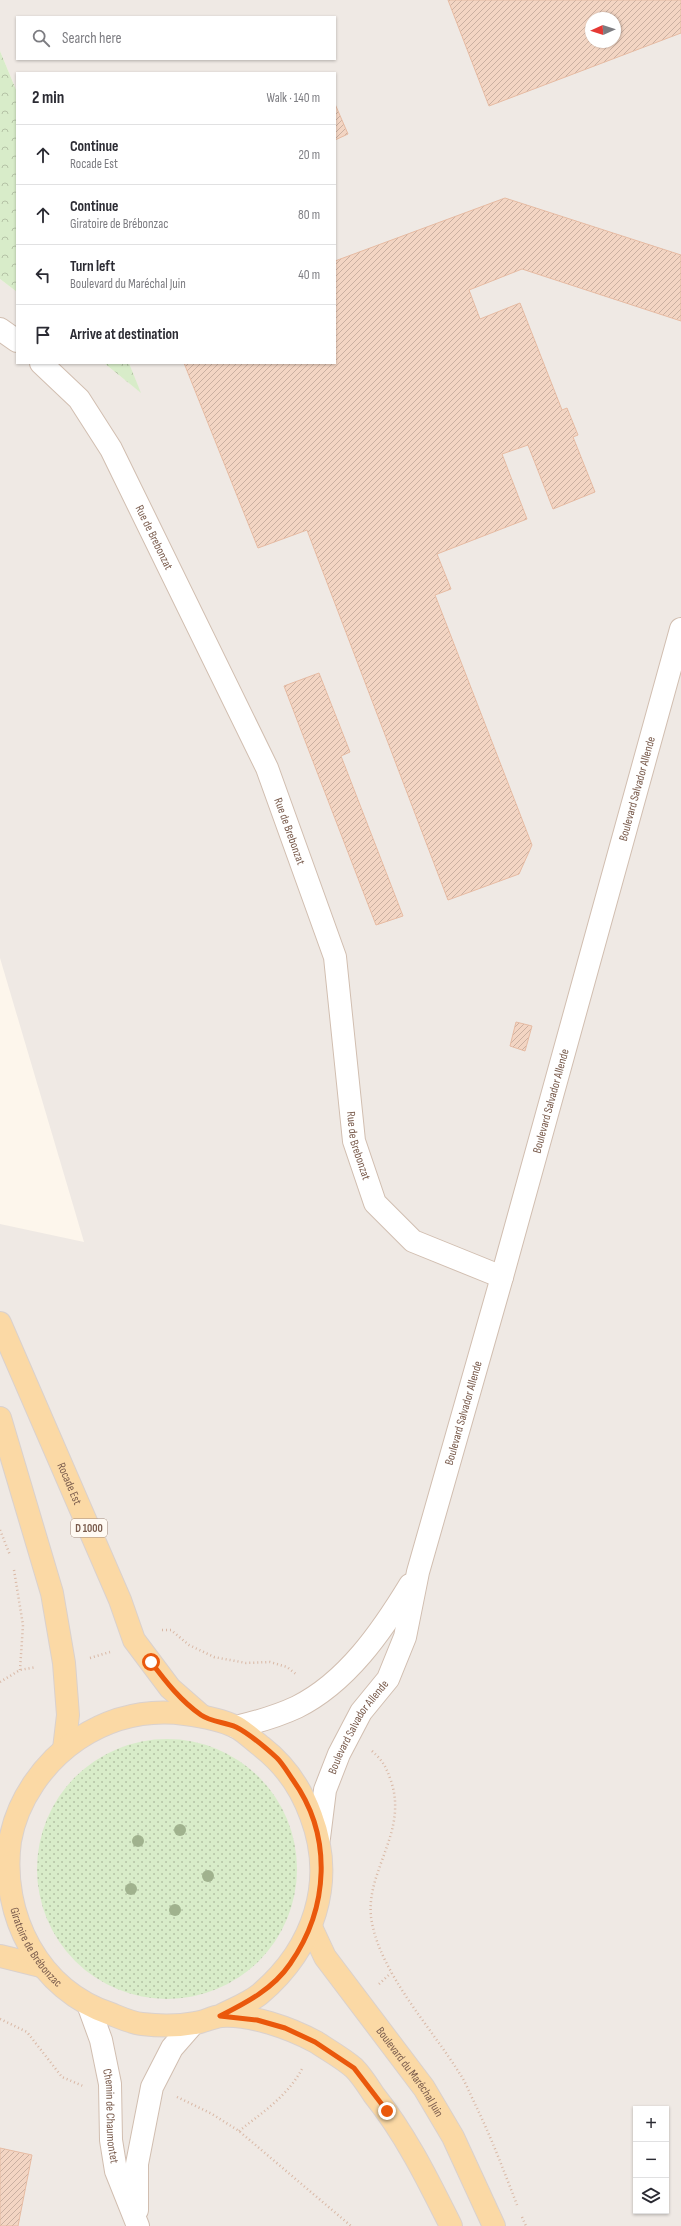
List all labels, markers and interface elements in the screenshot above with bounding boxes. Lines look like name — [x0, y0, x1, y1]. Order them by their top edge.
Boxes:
north arrow — [585, 12, 621, 48]
search box — [16, 16, 336, 60]
icon: search — [30, 27, 52, 49]
text: Search here — [62, 29, 122, 48]
text: 2 min — [32, 88, 64, 108]
text: Walk · 140 m — [267, 90, 320, 106]
text: Continue — [70, 137, 119, 156]
icon: ahead — [32, 144, 54, 166]
text: 20 m — [298, 147, 320, 163]
text: Rocade Est — [70, 156, 118, 172]
text: Continue — [70, 197, 119, 216]
icon: ahead — [32, 204, 54, 226]
text: 80 m — [298, 207, 320, 223]
text: Giratoire de Brébonzac — [70, 216, 168, 232]
text: Turn left — [70, 257, 115, 276]
icon: left — [32, 264, 54, 286]
text: 40 m — [298, 267, 320, 283]
text: Boulevard du Maréchal Juin — [70, 276, 186, 292]
icon: arrive — [32, 324, 54, 346]
text: Arrive at destination — [70, 325, 179, 344]
street label: Rue de Brebonzat — [132, 502, 176, 572]
street label: Boulevard Salvador Allende — [615, 735, 659, 843]
street label: Rue de Brebonzat — [271, 796, 309, 867]
street label: Boulevard Salvador Allende — [529, 1047, 572, 1155]
street label: Rue de Brebonzat — [343, 1111, 374, 1182]
street label: Boulevard Salvador Allende — [441, 1359, 485, 1467]
street label: Rocade Est — [54, 1460, 85, 1507]
road number: D 1000 — [71, 1519, 107, 1537]
route start — [142, 1653, 160, 1671]
street label: Boulevard Salvador Allende — [324, 1677, 392, 1776]
street label: Giratoire de Brébonzac — [7, 1906, 65, 1990]
street label: Boulevard du Maréchal Juin — [373, 2024, 447, 2120]
street label: Chemin de Chaumontet — [100, 2067, 122, 2165]
route end — [378, 2102, 396, 2120]
map controls — [633, 2106, 669, 2214]
button: + — [633, 2106, 669, 2142]
button: − — [633, 2142, 669, 2178]
button: layers — [633, 2178, 669, 2214]

